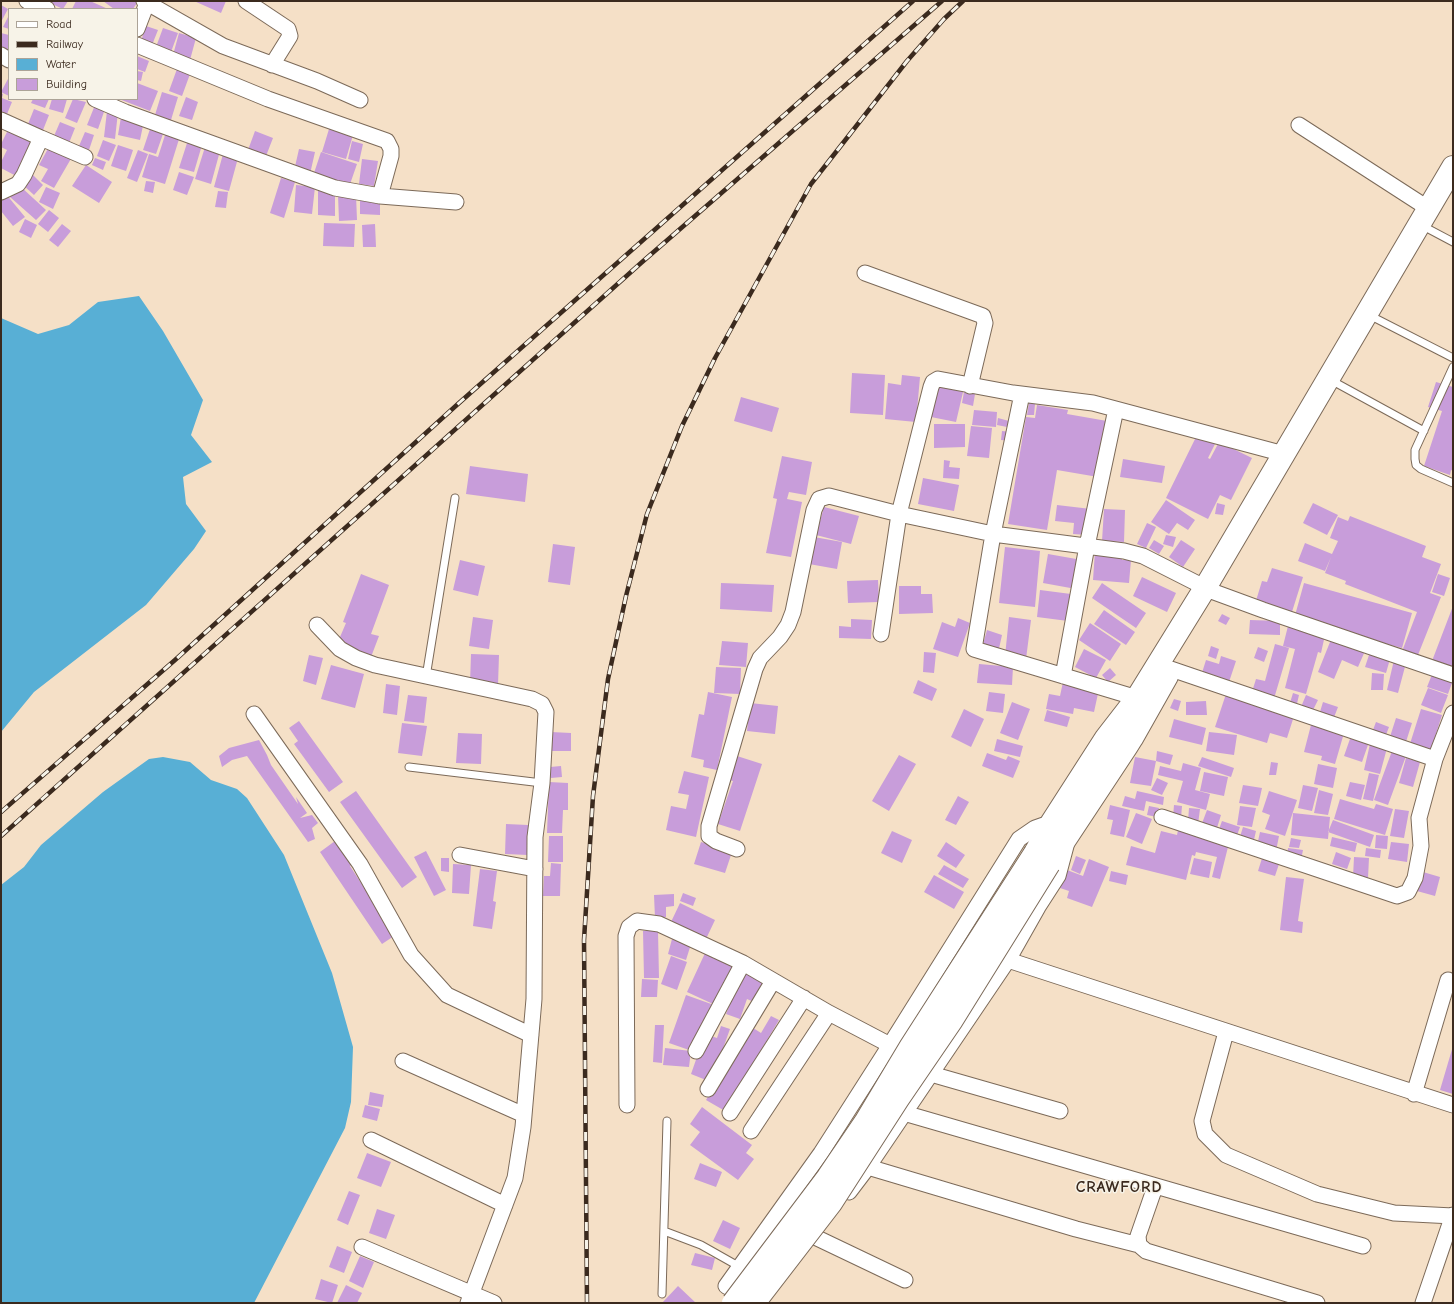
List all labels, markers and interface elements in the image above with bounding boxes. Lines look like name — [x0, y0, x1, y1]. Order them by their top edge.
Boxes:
legend — [8, 8, 138, 100]
text: Road — [46, 17, 72, 31]
text: Railway — [46, 37, 83, 51]
text: Water — [46, 57, 76, 71]
text: Building — [46, 77, 87, 91]
district label: CRAWFORD — [1076, 1177, 1162, 1197]

